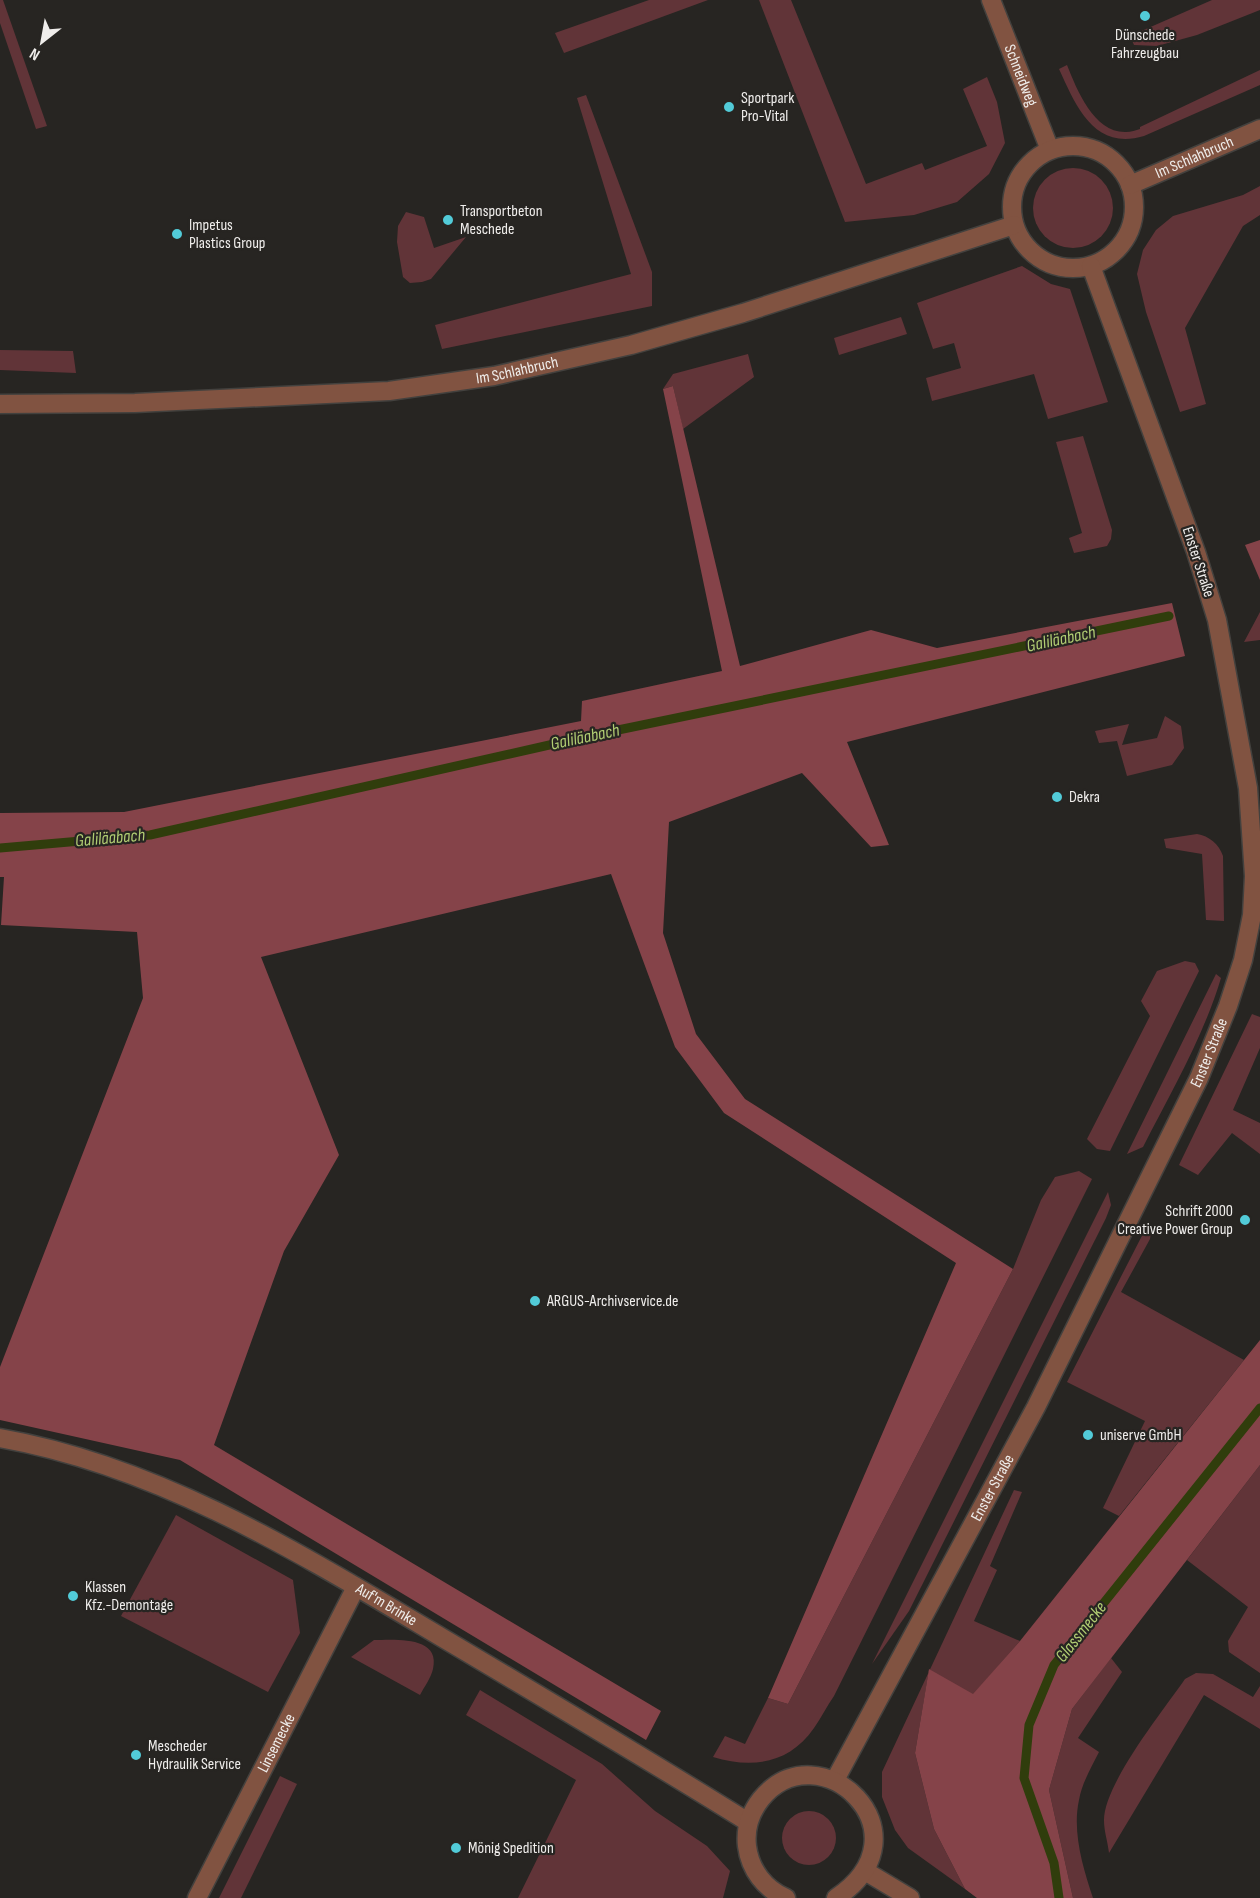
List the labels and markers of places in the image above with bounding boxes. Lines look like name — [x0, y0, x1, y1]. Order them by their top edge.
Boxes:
marker: Dünschede Fahrzeugbau — [1138, 9, 1152, 23]
place label: Dünschede Fahrzeugbau — [1111, 26, 1179, 63]
place label: Sportpark Pro-Vital — [741, 89, 794, 126]
marker: Sportpark Pro-Vital — [722, 100, 736, 114]
place label: Transportbeton Meschede — [460, 202, 543, 239]
marker: Transportbeton Meschede — [441, 213, 455, 227]
place label: Impetus Plastics Group — [189, 216, 265, 253]
marker: Impetus Plastics Group — [170, 227, 184, 241]
place label: Dekra — [1069, 788, 1100, 807]
marker: Dekra — [1050, 790, 1064, 804]
place label: Schrift 2000 Creative Power Group — [1117, 1202, 1233, 1239]
marker: Schrift 2000 Creative Power Group — [1238, 1213, 1252, 1227]
place label: ARGUS-Archivservice.de — [546, 1292, 678, 1311]
marker: ARGUS-Archivservice.de — [528, 1294, 542, 1308]
place label: uniserve GmbH — [1100, 1426, 1182, 1445]
marker: uniserve GmbH — [1081, 1428, 1095, 1442]
place label: Klassen Kfz.-Demontage — [85, 1578, 173, 1615]
marker: Klassen Kfz.-Demontage — [66, 1589, 80, 1603]
place label: Mescheder Hydraulik Service — [148, 1737, 241, 1774]
marker: Mescheder Hydraulik Service — [129, 1748, 143, 1762]
place label: Mönig Spedition — [468, 1839, 554, 1858]
marker: Mönig Spedition — [449, 1841, 463, 1855]

